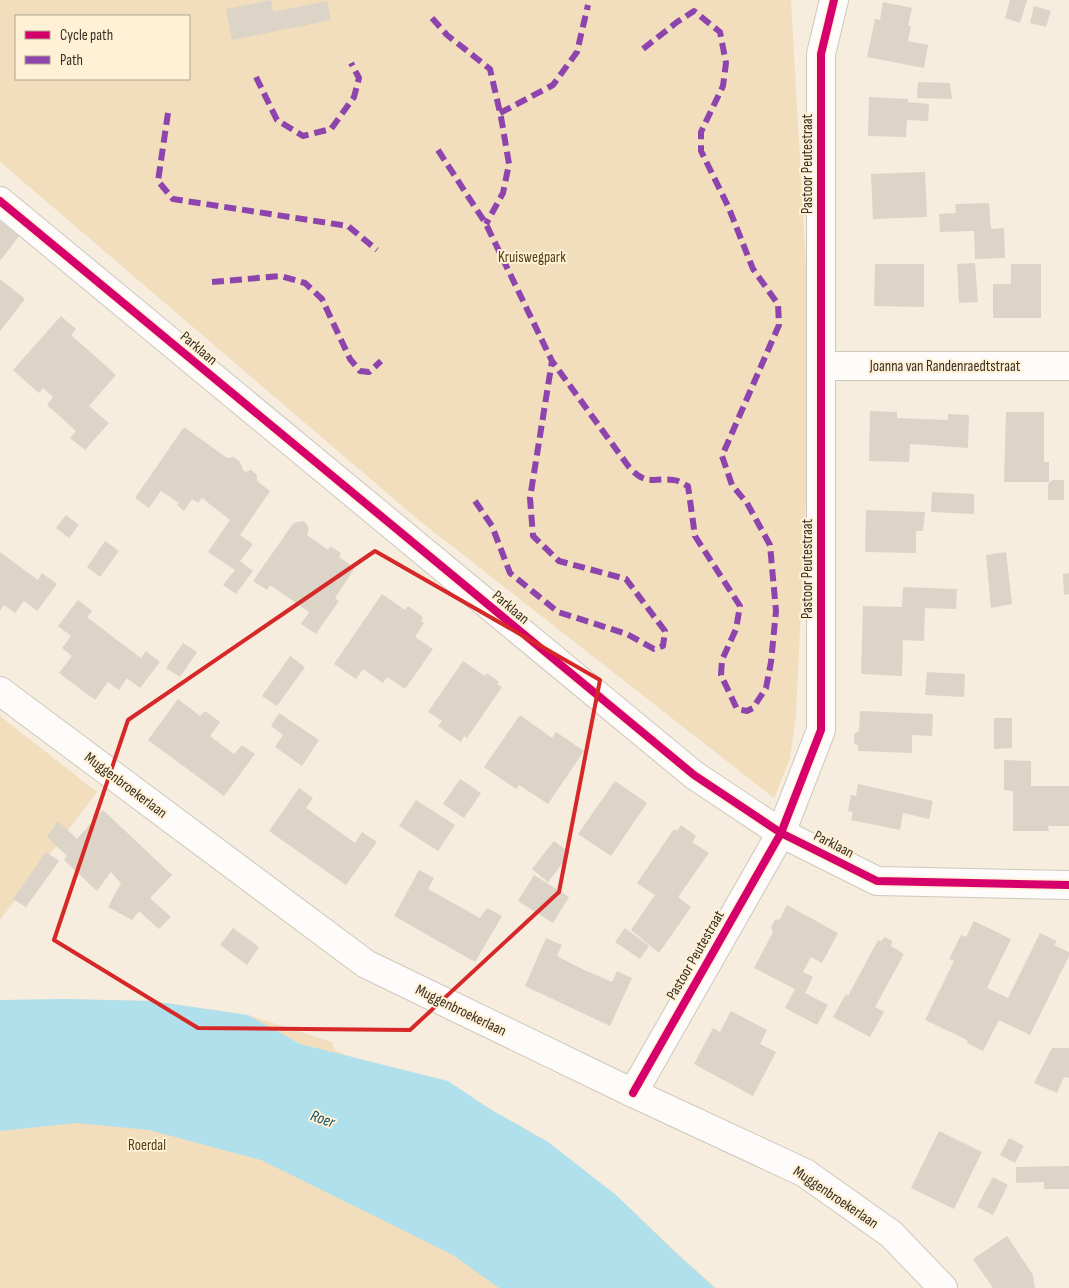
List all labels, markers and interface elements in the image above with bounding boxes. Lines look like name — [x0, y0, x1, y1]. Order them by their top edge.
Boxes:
legend — [15, 15, 190, 80]
text: Cycle path — [60, 26, 113, 45]
text: Path — [60, 51, 83, 70]
street label: Pastoor Peutestraat — [798, 113, 817, 214]
park label: Kruiswegpark — [498, 248, 566, 267]
street label: Parklaan — [176, 327, 221, 369]
street label: Joanna van Randenraedtstraat — [869, 357, 1021, 376]
street label: Pastoor Peutestraat — [798, 518, 817, 619]
street label: Parklaan — [488, 586, 533, 628]
street label: Muggenbroekerlaan — [81, 748, 171, 823]
street label: Parklaan — [810, 826, 857, 863]
street label: Pastoor Peutestraat — [662, 907, 729, 1003]
street label: Muggenbroekerlaan — [412, 980, 509, 1041]
water label: Roer — [308, 1106, 338, 1133]
park label: Roerdal — [128, 1136, 166, 1155]
street label: Muggenbroekerlaan — [790, 1162, 882, 1233]

